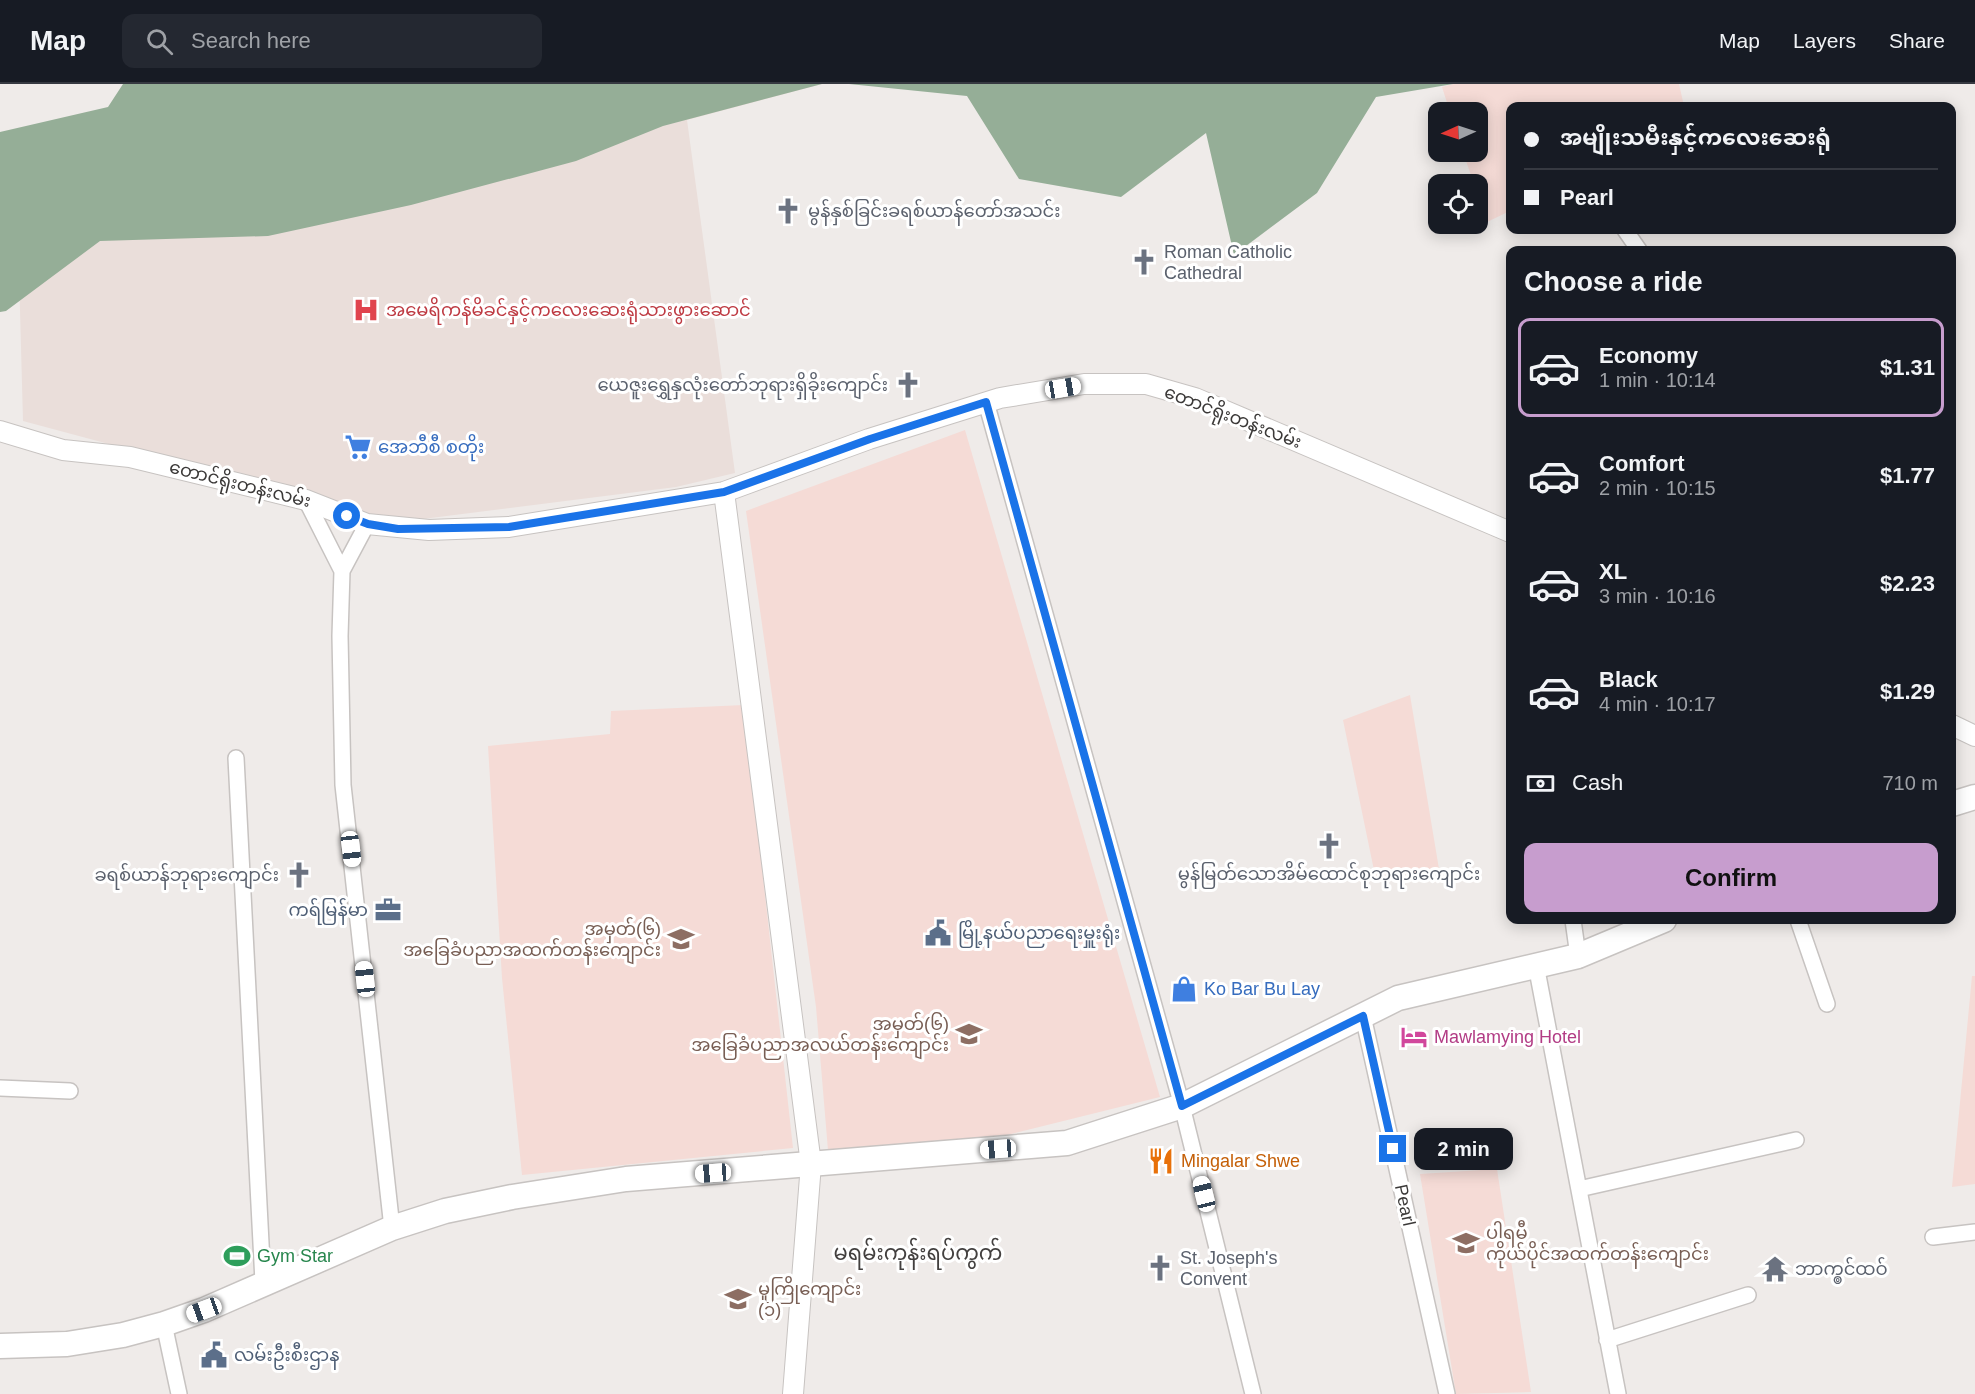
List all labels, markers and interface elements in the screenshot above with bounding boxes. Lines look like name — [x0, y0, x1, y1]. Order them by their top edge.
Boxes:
search box — [122, 14, 542, 68]
text: Map — [30, 25, 86, 56]
icon: search — [143, 25, 176, 58]
text: Search here — [191, 28, 311, 53]
text: Map — [1719, 29, 1760, 52]
text: Layers — [1793, 29, 1856, 52]
text: Share — [1889, 29, 1945, 52]
north arrow — [1428, 102, 1488, 162]
map controls — [1428, 102, 1488, 234]
text: အမျိုးသမီးနှင့်ကလေးဆေးရုံ — [1560, 125, 1831, 150]
button: locate — [1428, 174, 1488, 234]
text: Pearl — [1560, 185, 1614, 210]
church icon: မွန်နှစ်ခြင်းခရစ်ယာန်တော်အသင်း — [773, 196, 803, 226]
place label: မွန်နှစ်ခြင်းခရစ်ယာန်တော်အသင်း — [808, 198, 1061, 226]
place label: Roman Catholic Cathedral — [1164, 242, 1292, 283]
church icon: Roman Catholic Cathedral — [1129, 247, 1159, 277]
text: Choose a ride — [1524, 267, 1703, 297]
hospital icon: အမေရိကန်မိခင်နှင့်ကလေးဆေးရုံသားဖွားဆောင် — [351, 295, 381, 325]
place label: အမေရိကန်မိခင်နှင့်ကလေးဆေးရုံသားဖွားဆောင် — [386, 296, 751, 325]
icon: car — [1527, 341, 1581, 395]
text: Economy — [1599, 343, 1698, 368]
text: $1.31 — [1880, 355, 1935, 380]
text: 1 min · 10:14 — [1599, 369, 1716, 391]
church icon: ယေဇူးရွှေနှလုံးတော်ဘုရားရှိခိုးကျောင်း — [893, 370, 923, 400]
place label: ယေဇူးရွှေနှလုံးတော်ဘုရားရှိခိုးကျောင်း — [597, 371, 888, 400]
car — [1044, 376, 1082, 400]
street label: တောင်ရိုးတန်းလမ်း — [1160, 378, 1306, 457]
supermarket icon: အေဘီစီ စတိုး — [343, 432, 373, 462]
place label: အေဘီစီ စတိုး — [378, 433, 484, 462]
icon: car — [1527, 449, 1581, 503]
text: Comfort — [1599, 451, 1685, 476]
street label: တောင်ရိုးတန်းလမ်း — [166, 453, 314, 516]
text: $1.77 — [1880, 463, 1935, 488]
text: 2 min · 10:15 — [1599, 477, 1716, 499]
route start — [333, 502, 360, 529]
icon: car — [1527, 557, 1581, 611]
text: XL — [1599, 559, 1627, 584]
text: $2.23 — [1880, 571, 1935, 596]
text: 3 min · 10:16 — [1599, 585, 1716, 607]
icon: car — [1527, 665, 1581, 719]
text: Black — [1599, 667, 1658, 692]
text: $1.29 — [1880, 679, 1935, 704]
text: 4 min · 10:17 — [1599, 693, 1716, 715]
icon: cash — [1524, 767, 1557, 800]
text: Cash — [1572, 770, 1623, 795]
text: 710 m — [1882, 772, 1938, 794]
car — [340, 830, 362, 868]
church icon: မွန်မြတ်သောအိမ်ထောင်စုဘုရားကျောင်း — [1314, 831, 1344, 861]
button: Confirm — [1524, 843, 1938, 912]
church icon: ခရစ်ယာန်ဘုရားကျောင်း — [284, 860, 314, 890]
place label: မွန်မြတ်သောအိမ်ထောင်စုဘုရားကျောင်း — [1178, 860, 1480, 889]
place label: ခရစ်ယာန်ဘုရားကျောင်း — [94, 862, 279, 890]
office icon: ကရ်မြန်မာ — [373, 895, 403, 925]
place label: ကရ်မြန်မာ — [288, 897, 368, 925]
place label: အမှတ်(၆) အခြေခံပညာအထက်တန်းကျောင်း — [403, 916, 661, 965]
public building icon: မြို့နယ်ပညာရေးမှူးရုံး — [923, 918, 953, 948]
place label: မြို့နယ်ပညာရေးမှူးရုံး — [958, 919, 1120, 948]
school or university icon: အမှတ်(၆) အခြေခံပညာအထက်တန်းကျောင်း — [666, 924, 696, 954]
car — [354, 960, 376, 998]
shop icon: Ko Bar Bu Lay — [1169, 974, 1199, 1004]
place label: Ko Bar Bu Lay — [1204, 979, 1320, 999]
place label: အမှတ်(၆) အခြေခံပညာအလယ်တန်းကျောင်း — [691, 1011, 949, 1060]
school or university icon: အမှတ်(၆) အခြေခံပညာအလယ်တန်းကျောင်း — [954, 1019, 984, 1049]
hotel icon: Mawlamying Hotel — [1399, 1022, 1429, 1052]
place label: Mawlamying Hotel — [1434, 1027, 1581, 1047]
callout: 2 min — [1414, 1128, 1513, 1170]
route end — [1379, 1135, 1406, 1162]
text: 2 min — [1437, 1138, 1490, 1160]
car — [979, 1139, 1017, 1159]
restaurant icon: Mingalar Shwe — [1146, 1146, 1176, 1176]
place label: Mingalar Shwe — [1181, 1151, 1300, 1171]
car — [694, 1163, 732, 1183]
car — [1191, 1174, 1217, 1214]
street label: Pearl — [1391, 1182, 1419, 1228]
place label: ပါရမီ ကိုယ်ပိုင်အထက်တန်းကျောင်း — [1486, 1219, 1709, 1269]
school or university icon: ပါရမီ ကိုယ်ပိုင်အထက်တန်းကျောင်း — [1451, 1228, 1481, 1258]
district label: မရမ်းကုန်းရပ်ကွက် — [834, 1237, 1002, 1270]
sports icon: Gym Star — [222, 1241, 252, 1271]
place label: Gym Star — [257, 1246, 333, 1266]
place label: St. Joseph's Convent — [1180, 1248, 1278, 1289]
church icon: St. Joseph's Convent — [1145, 1253, 1175, 1283]
temple icon: ဘာက္ၜၚ်ထဝ် — [1760, 1254, 1790, 1284]
place label: ဘာက္ၜၚ်ထဝ် — [1795, 1256, 1888, 1284]
place label: မူကြိုကျောင်း (၁) — [758, 1275, 861, 1320]
school or university icon: မူကြိုကျောင်း (၁) — [723, 1284, 753, 1314]
car — [184, 1295, 224, 1325]
public building icon: လမ်းဦးစီးဌာန — [199, 1340, 229, 1370]
place label: လမ်းဦးစီးဌာန — [234, 1341, 339, 1370]

